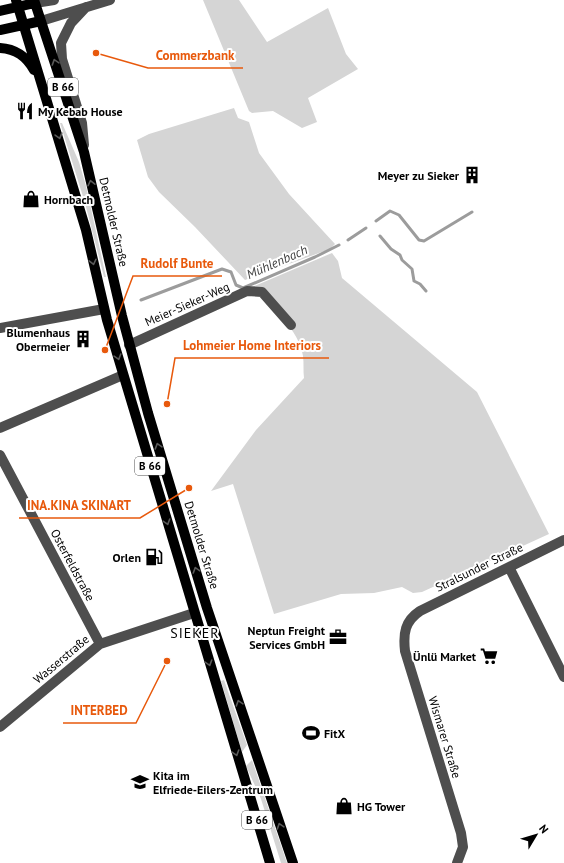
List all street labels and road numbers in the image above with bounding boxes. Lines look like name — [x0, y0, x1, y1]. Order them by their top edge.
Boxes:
road number: B 66 — [48, 78, 78, 96]
street label: Detmolder Straße — [96, 176, 132, 268]
street label: Meier-Sieker-Weg — [142, 279, 232, 329]
road number: B 66 — [135, 457, 165, 475]
street label: Detmolder Straße — [181, 499, 223, 591]
street label: Osterfeldstraße — [48, 526, 98, 604]
street label: Stralsunder Straße — [433, 539, 525, 595]
street label: Wasserstraße — [30, 631, 92, 687]
street label: Wismarer Straße — [425, 694, 465, 780]
road number: B 66 — [242, 811, 272, 829]

